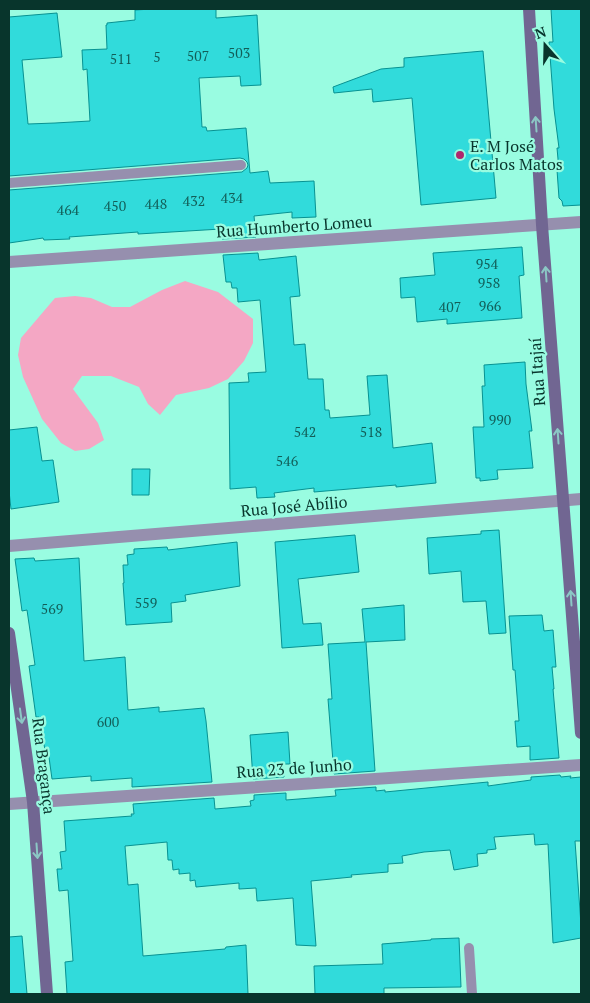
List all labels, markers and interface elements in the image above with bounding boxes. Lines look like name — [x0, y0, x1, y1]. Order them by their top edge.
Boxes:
north arrow — [520, 20, 570, 70]
text: N — [532, 21, 549, 43]
house number: 503 — [228, 43, 250, 62]
house number: 507 — [187, 46, 209, 65]
house number: 5 — [153, 47, 161, 66]
house number: 511 — [110, 49, 132, 68]
one-way arrow — [531, 116, 541, 132]
place label: E. M José Carlos Matos — [470, 135, 563, 175]
marker: E. M José Carlos Matos — [454, 149, 466, 161]
house number: 434 — [221, 188, 244, 207]
house number: 432 — [183, 191, 205, 210]
house number: 448 — [145, 194, 167, 213]
house number: 450 — [104, 196, 126, 215]
house number: 464 — [57, 200, 80, 219]
street label: Rua Humberto Lomeu — [215, 210, 373, 242]
house number: 954 — [476, 254, 499, 273]
one-way arrow — [541, 266, 551, 282]
house number: 958 — [478, 273, 500, 292]
house number: 966 — [479, 296, 502, 315]
house number: 407 — [439, 297, 461, 316]
street label: Rua Itajaí — [524, 337, 550, 407]
house number: 990 — [489, 410, 511, 429]
house number: 542 — [294, 422, 316, 441]
house number: 518 — [360, 422, 382, 441]
one-way arrow — [553, 428, 563, 444]
house number: 546 — [276, 451, 299, 470]
street label: Rua José Abílio — [240, 490, 348, 522]
one-way arrow — [566, 590, 575, 606]
house number: 559 — [135, 593, 157, 612]
house number: 569 — [41, 599, 63, 618]
one-way arrow — [16, 707, 26, 723]
house number: 600 — [97, 712, 119, 731]
street label: Rua Bragança — [27, 717, 61, 815]
street label: Rua 23 de Junho — [236, 753, 353, 783]
one-way arrow — [32, 842, 42, 858]

